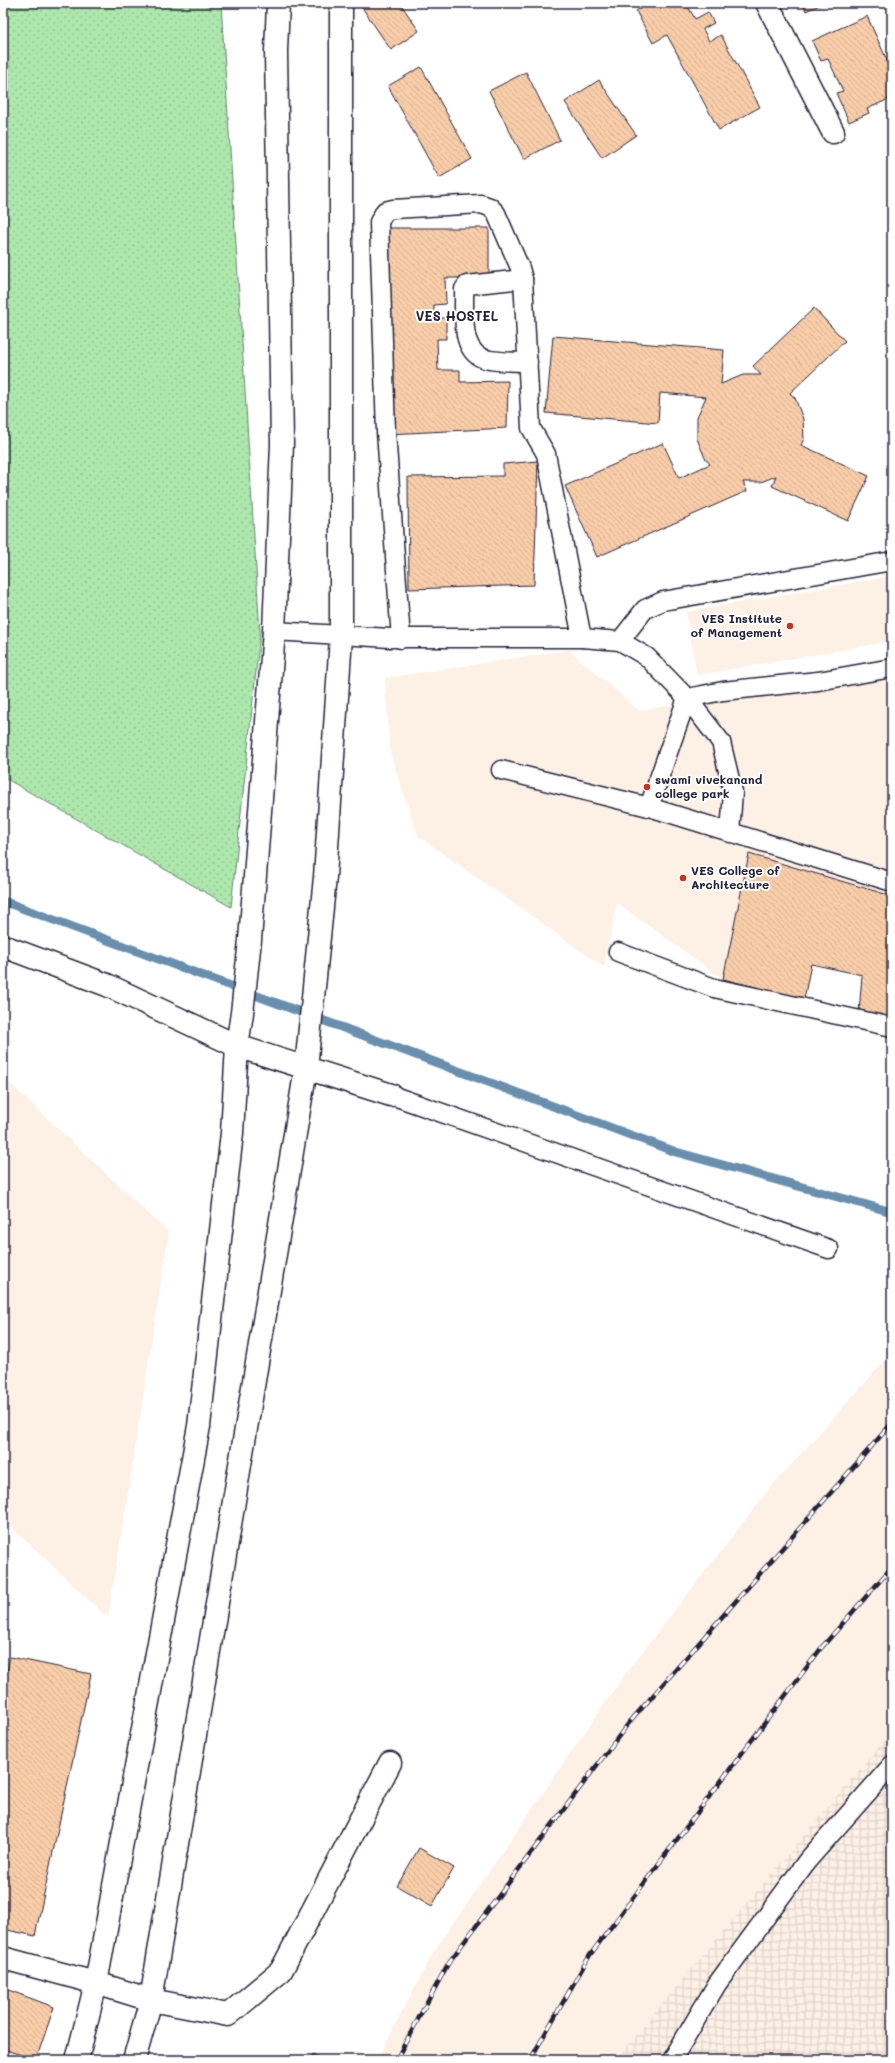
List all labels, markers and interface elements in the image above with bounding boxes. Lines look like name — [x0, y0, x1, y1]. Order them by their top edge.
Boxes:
district label: VES HOSTEL — [416, 307, 499, 324]
place label: VES Institute of Management — [691, 610, 782, 640]
marker: VES Institute of Management — [785, 621, 795, 631]
place label: swami vivekanand college park — [655, 771, 763, 801]
marker: swami vivekanand college park — [642, 782, 652, 792]
place label: VES College of Architecture — [691, 862, 780, 892]
marker: VES College of Architecture — [678, 873, 688, 883]

